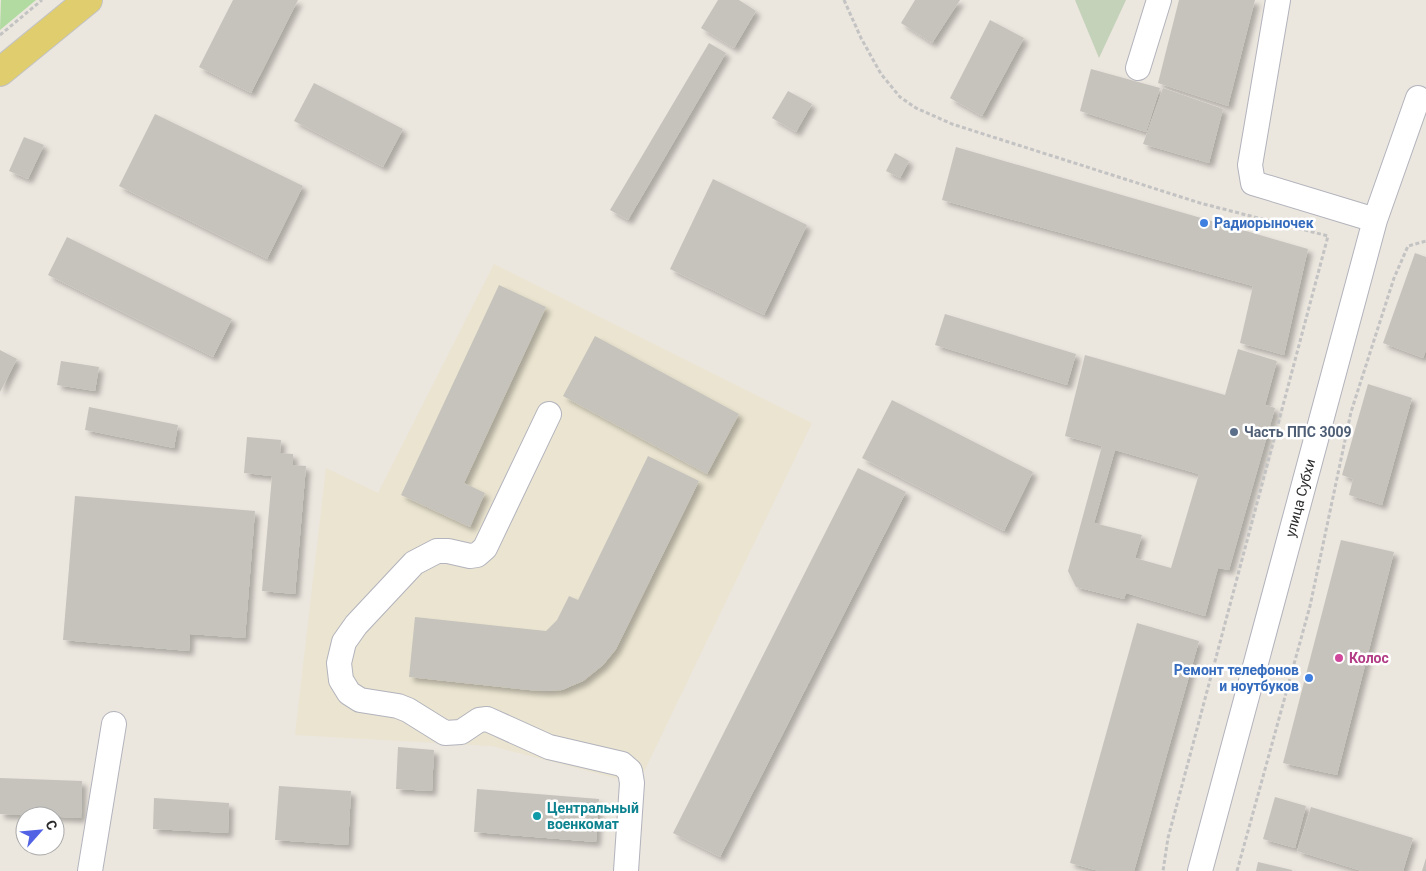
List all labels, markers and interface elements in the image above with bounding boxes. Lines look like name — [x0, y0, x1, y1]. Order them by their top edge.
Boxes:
place label: Радиорыночек — [1214, 215, 1314, 231]
marker: Радиорыночек — [1198, 217, 1210, 229]
place label: Часть ППС 3009 — [1244, 424, 1352, 440]
marker: Часть ППС 3009 — [1228, 426, 1240, 438]
street label: улица Субхи — [1282, 457, 1318, 539]
place label: Колос — [1349, 650, 1389, 666]
marker: Колос — [1333, 652, 1345, 664]
place label: Ремонт телефонов и ноутбуков — [1174, 662, 1299, 694]
marker: Ремонт телефонов и ноутбуков — [1303, 672, 1315, 684]
place label: Центральный военкомат — [547, 800, 639, 832]
north arrow — [15, 806, 65, 856]
marker: Центральный военкомат — [531, 810, 543, 822]
text: С — [42, 817, 61, 833]

